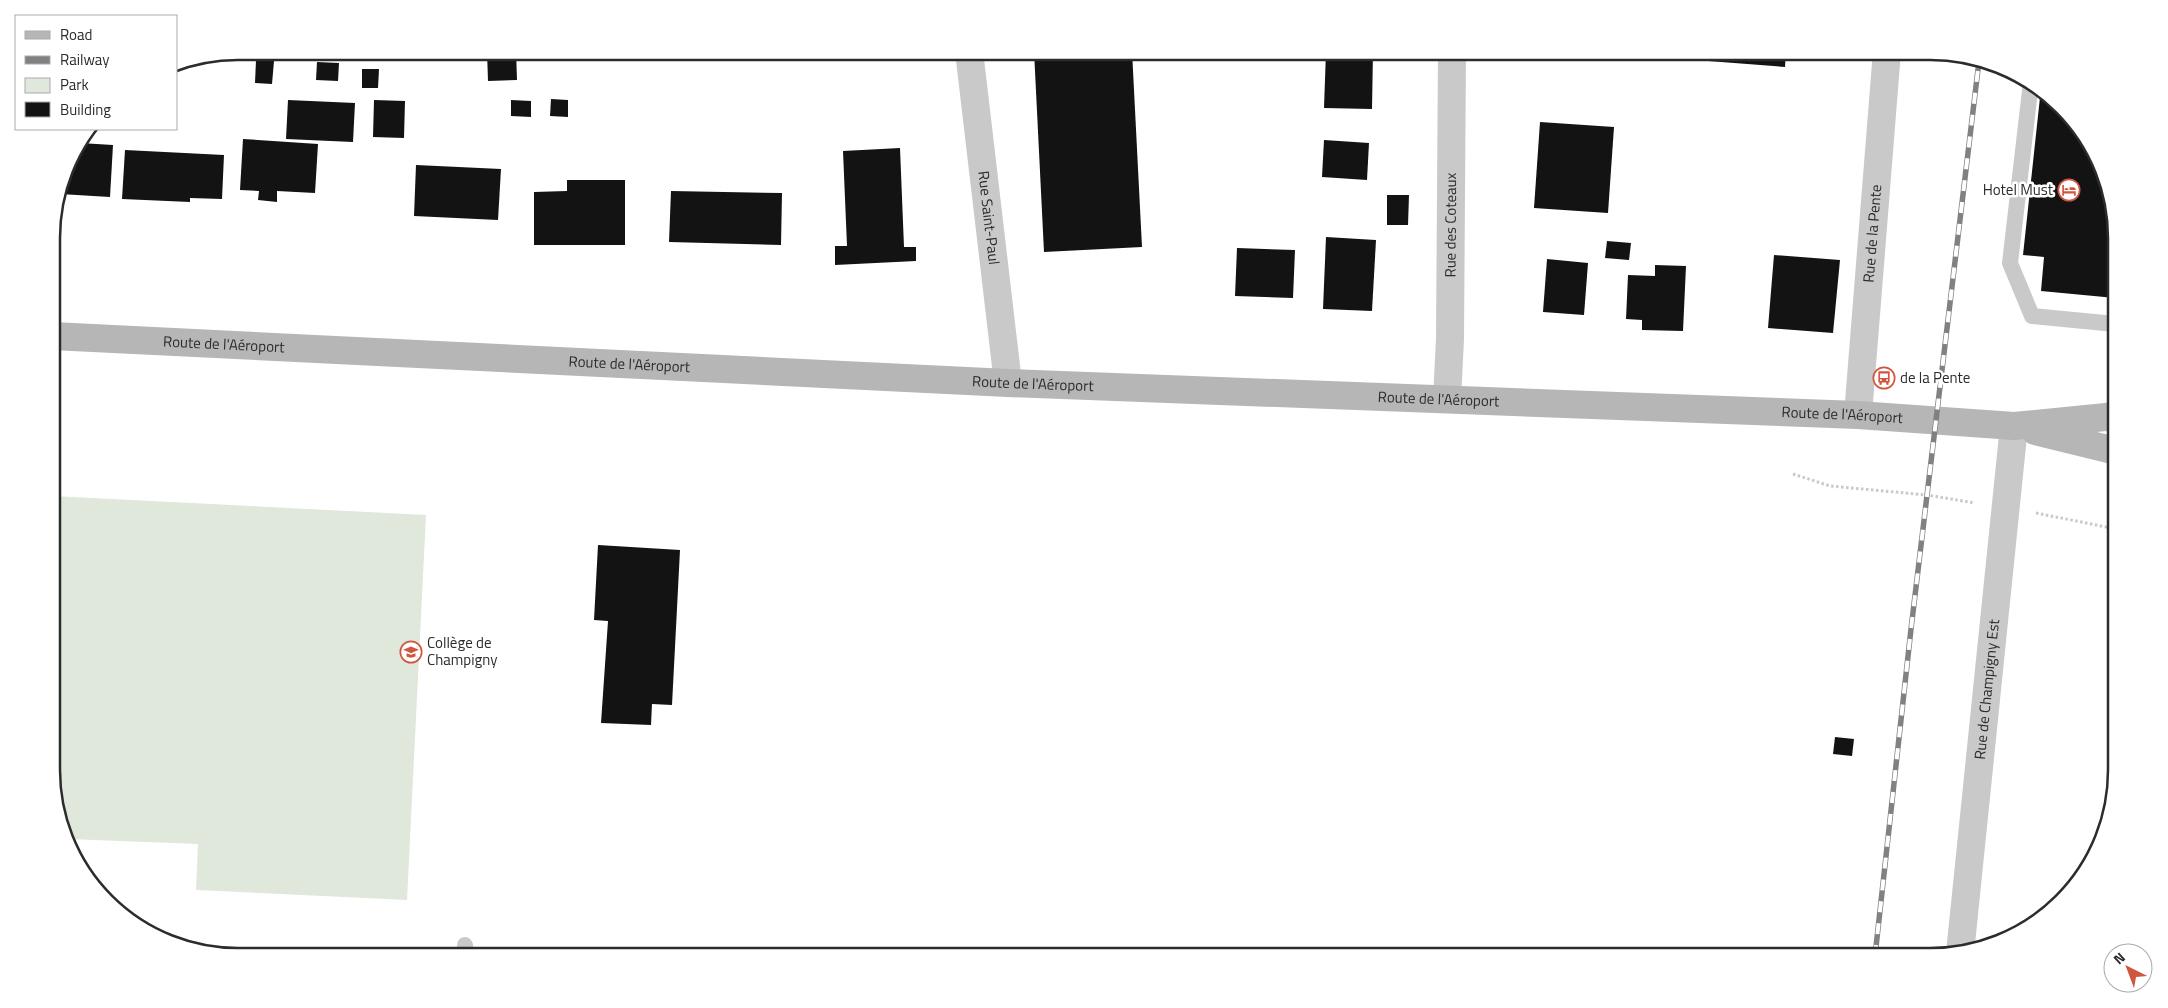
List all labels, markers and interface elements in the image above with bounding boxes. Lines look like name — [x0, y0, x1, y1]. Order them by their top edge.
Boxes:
legend — [15, 15, 178, 130]
text: Road — [60, 23, 92, 46]
text: Railway — [60, 48, 110, 71]
text: Park — [60, 73, 89, 96]
text: Building — [60, 98, 111, 121]
street label: Rue Saint-Paul — [972, 170, 1006, 266]
street label: Rue des Coteaux — [1438, 172, 1462, 278]
place label: Hotel Must — [1983, 178, 2054, 201]
hotel icon: Hotel Must — [2057, 178, 2081, 202]
street label: Rue de la Pente — [1857, 184, 1887, 284]
street label: Route de l'Aéroport — [163, 329, 286, 358]
street label: Route de l'Aéroport — [568, 349, 691, 378]
bus stop icon: de la Pente — [1872, 366, 1896, 390]
place label: de la Pente — [1900, 366, 1970, 389]
street label: Route de l'Aéroport — [972, 369, 1095, 397]
street label: Route de l'Aéroport — [1377, 385, 1501, 413]
street label: Route de l'Aéroport — [1781, 400, 1905, 429]
street label: Rue de Champigny Est — [1968, 617, 2005, 761]
place label: Collège de Champigny — [427, 631, 497, 671]
school or university icon: Collège de Champigny — [399, 640, 423, 664]
north arrow — [2103, 943, 2153, 993]
text: N — [2108, 947, 2130, 969]

